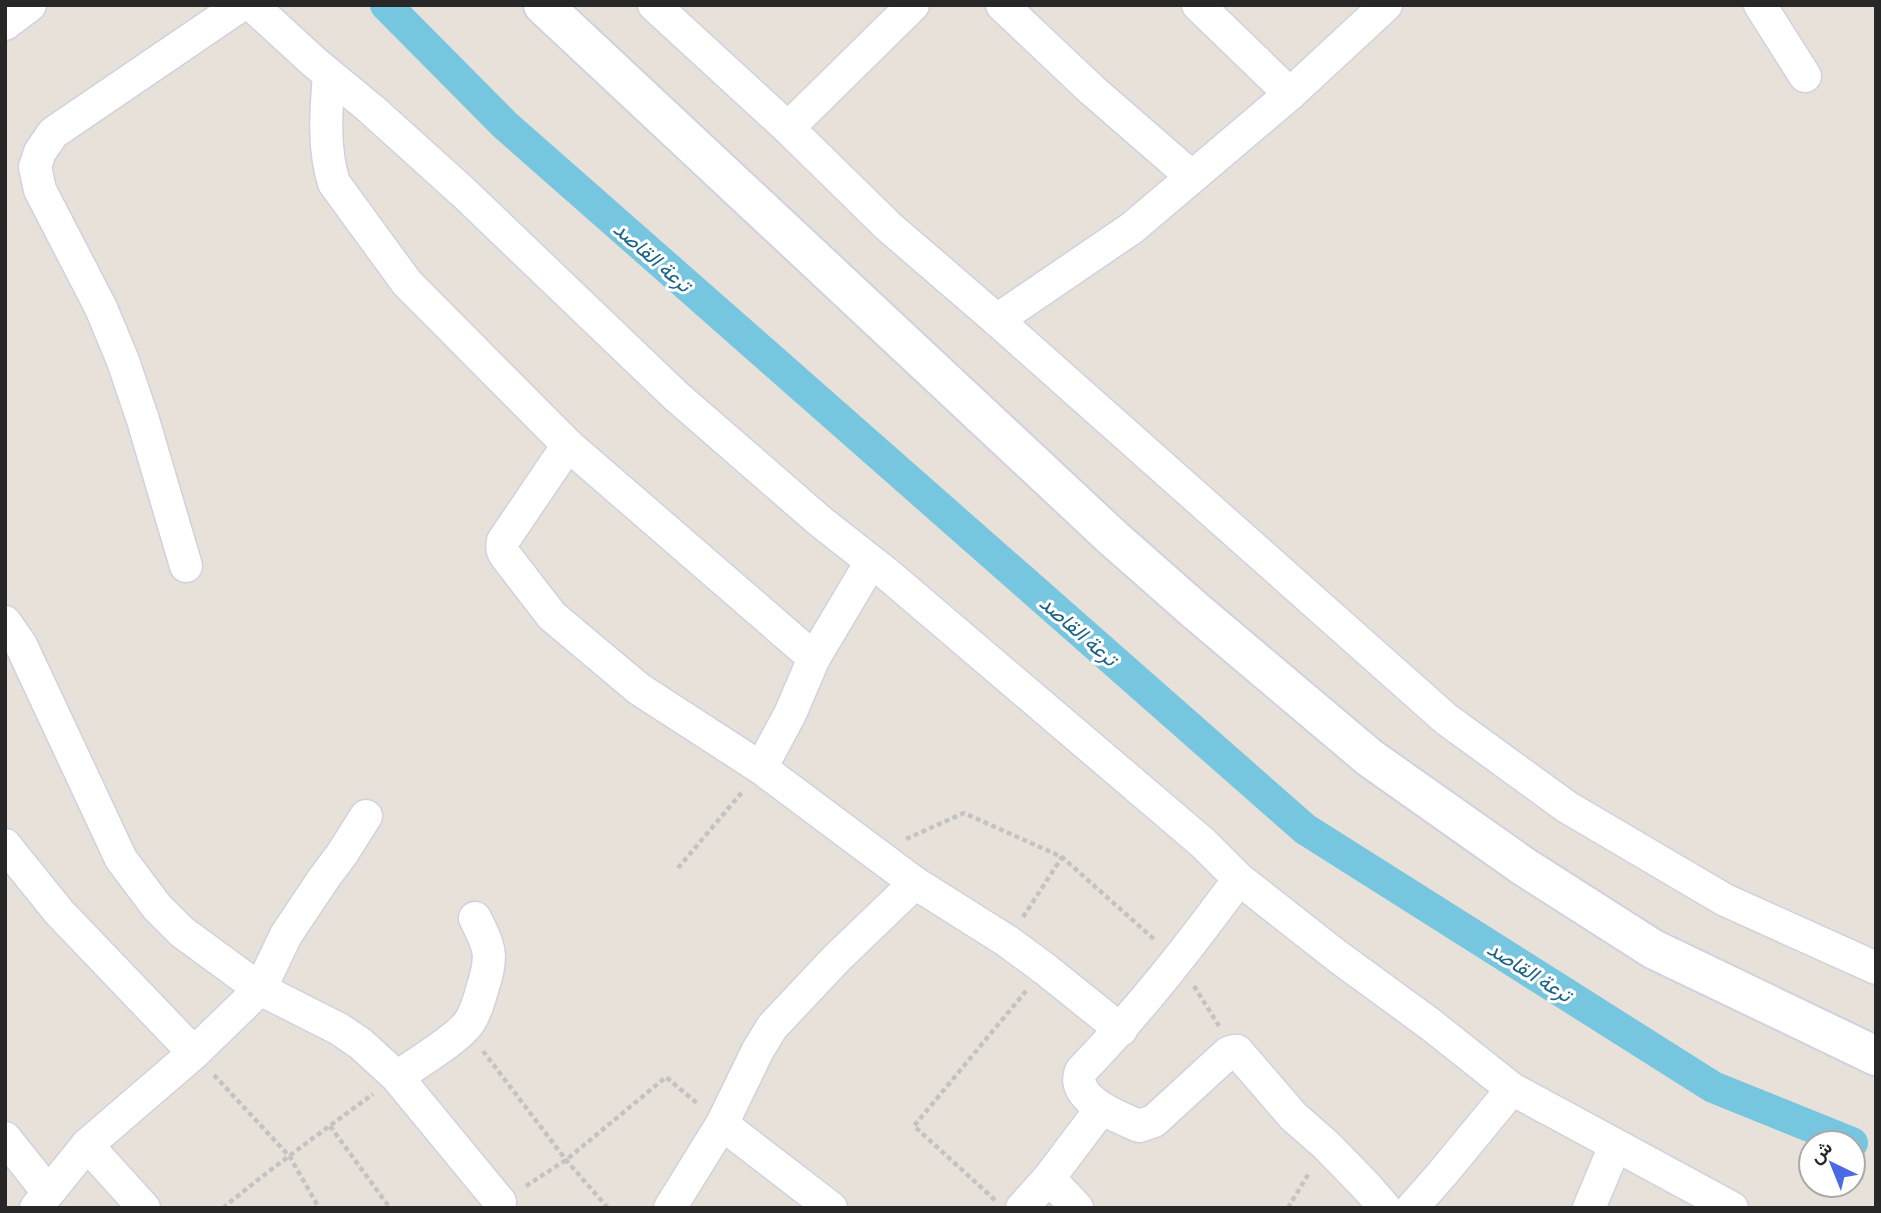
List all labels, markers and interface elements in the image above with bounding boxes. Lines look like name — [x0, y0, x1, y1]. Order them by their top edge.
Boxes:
water label: ترعة القاصد — [607, 213, 701, 301]
water label: ترعة القاصد — [1033, 587, 1127, 675]
water label: ترعة القاصد — [1481, 932, 1581, 1011]
north arrow — [1797, 1129, 1867, 1199]
text: ش — [1802, 1133, 1838, 1170]

